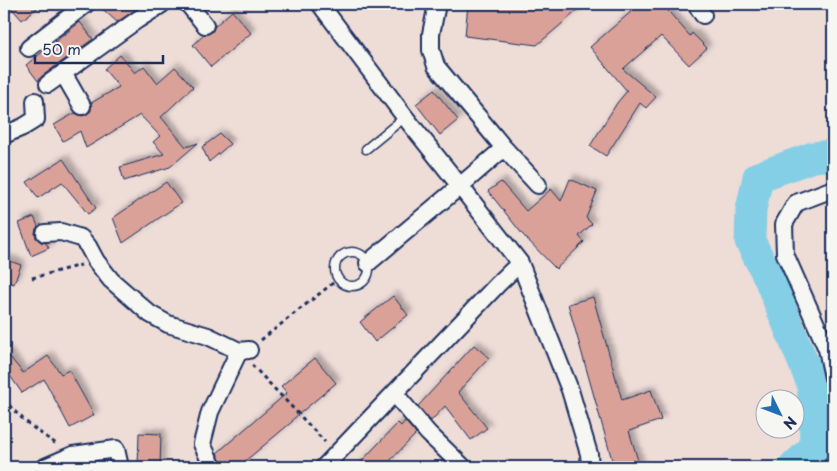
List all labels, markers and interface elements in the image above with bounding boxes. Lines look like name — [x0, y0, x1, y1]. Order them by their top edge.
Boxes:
scale bar — [35, 32, 162, 64]
text: 50 m — [42, 37, 81, 60]
north arrow — [754, 388, 804, 438]
text: N — [779, 412, 802, 434]

